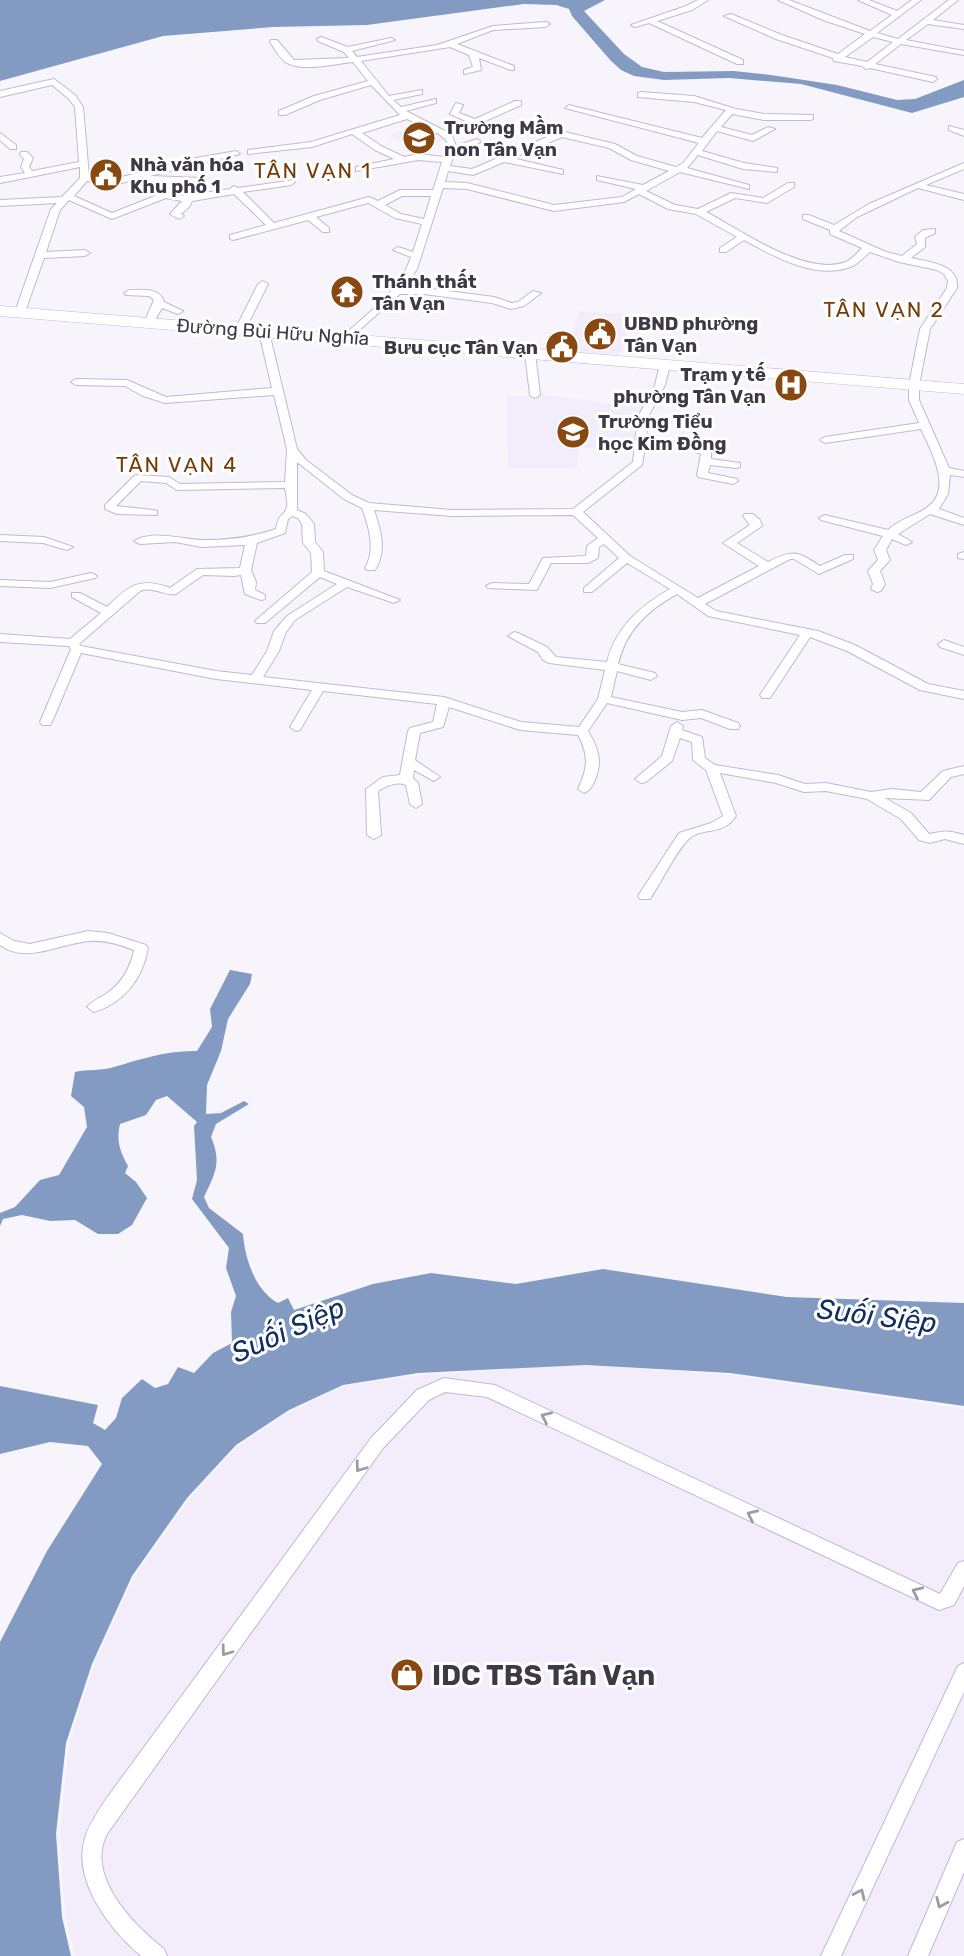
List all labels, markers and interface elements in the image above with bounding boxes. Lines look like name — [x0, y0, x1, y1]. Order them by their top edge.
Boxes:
place label: Trường Mầm non Tân Vạn — [444, 115, 564, 161]
school or university icon: Trường Mầm non Tân Vạn — [400, 119, 438, 157]
place label: Nhà văn hóa Khu phố 1 — [130, 153, 244, 198]
public building icon: Nhà văn hóa Khu phố 1 — [87, 156, 125, 194]
district label: TÂN VẠN 1 — [254, 158, 372, 183]
place label: Thánh thất Tân Vạn — [372, 269, 477, 315]
temple icon: Thánh thất Tân Vạn — [328, 273, 366, 311]
district label: TÂN VẠN 2 — [823, 297, 945, 322]
place label: UBND phường Tân Vạn — [624, 312, 758, 357]
street label: Đường Bùi Hữu Nghĩa — [176, 314, 370, 350]
public building icon: UBND phường Tân Vạn — [581, 315, 619, 353]
public building icon: Bưu cục Tân Vạn — [543, 328, 581, 366]
place label: Bưu cục Tân Vạn — [384, 336, 538, 359]
place label: Trạm y tế phường Tân Vạn — [613, 362, 766, 408]
hospital icon: Trạm y tế phường Tân Vạn — [772, 366, 810, 404]
place label: Trường Tiểu học Kim Đồng — [598, 410, 727, 455]
school or university icon: Trường Tiểu học Kim Đồng — [554, 413, 592, 451]
district label: TÂN VẠN 4 — [116, 452, 238, 477]
water label: Suối Siệp — [226, 1290, 350, 1370]
water label: Suối Siệp — [815, 1291, 939, 1340]
one-way arrow — [541, 1412, 553, 1426]
one-way arrow — [356, 1459, 368, 1472]
one-way arrow — [746, 1509, 759, 1523]
one-way arrow — [912, 1586, 924, 1600]
one-way arrow — [222, 1643, 234, 1656]
shop icon: IDC TBS Tân Vạn — [388, 1656, 426, 1694]
place label: IDC TBS Tân Vạn — [432, 1659, 655, 1692]
one-way arrow — [852, 1889, 866, 1901]
one-way arrow — [935, 1896, 949, 1908]

